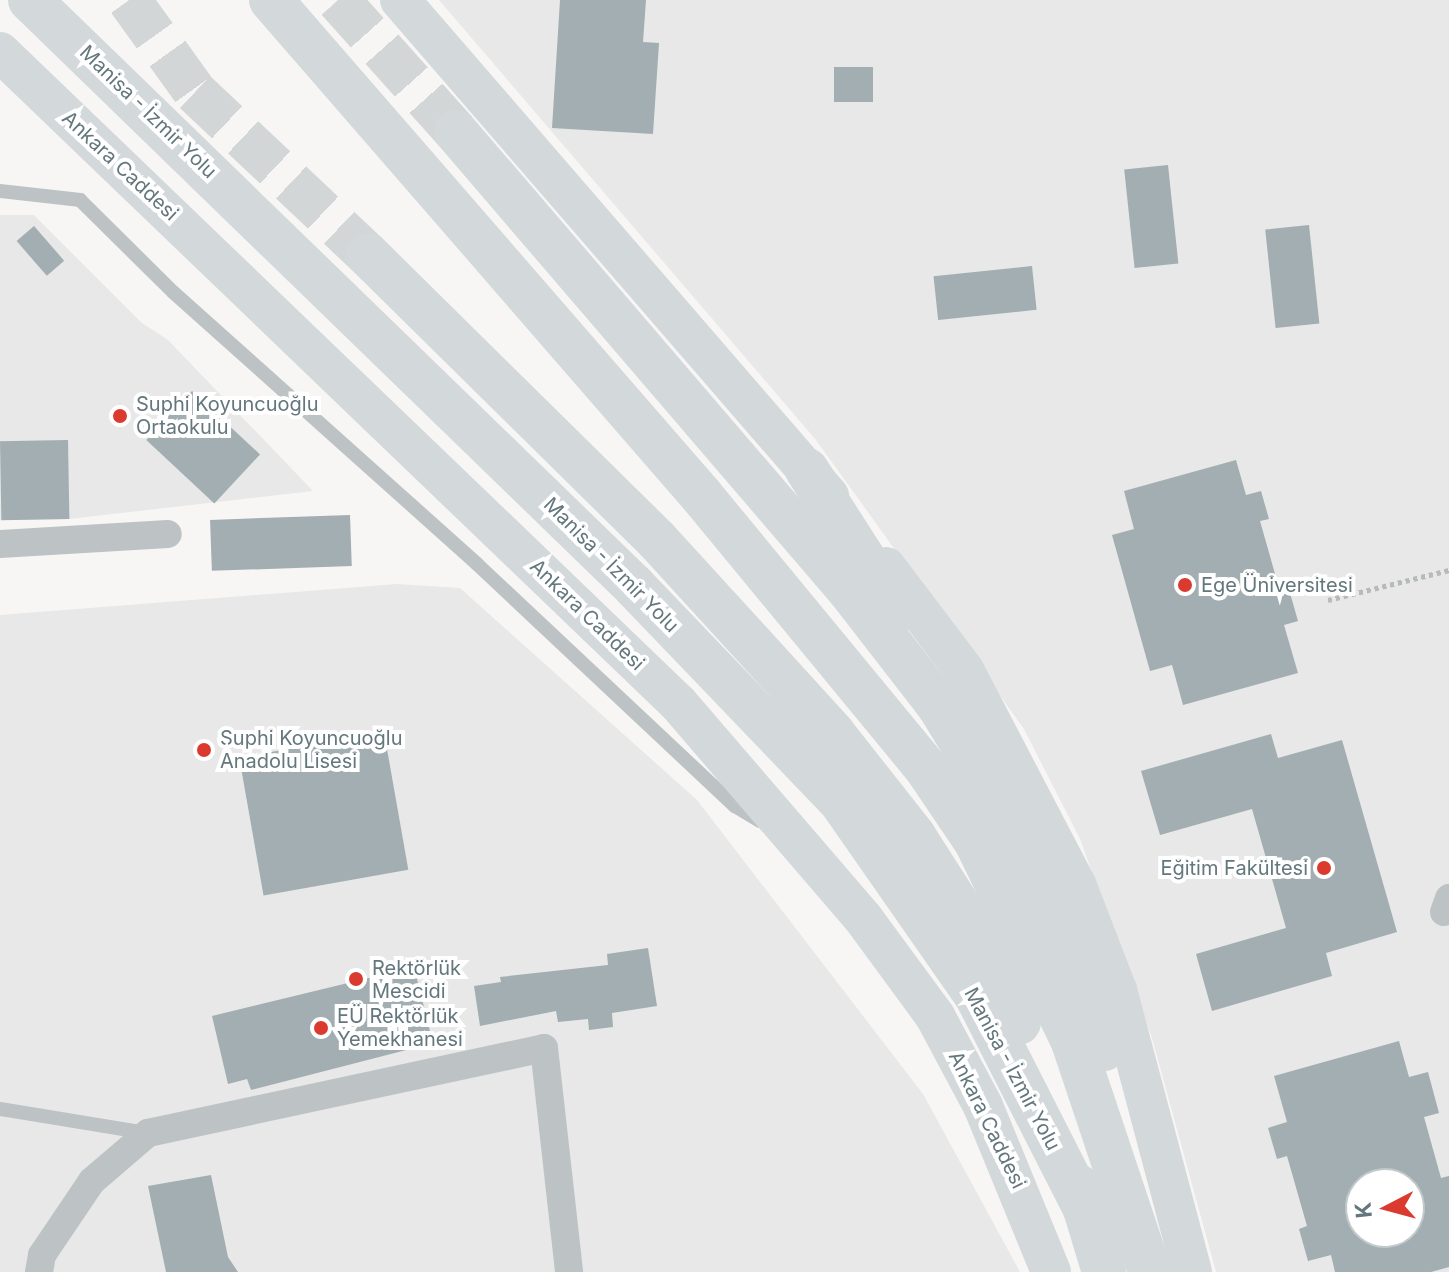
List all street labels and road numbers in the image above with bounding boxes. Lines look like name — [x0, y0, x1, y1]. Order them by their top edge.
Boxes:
street label: Manisa - İzmir Yolu — [75, 41, 221, 183]
street label: Ankara Caddesi — [57, 106, 183, 226]
street label: Manisa - İzmir Yolu — [539, 493, 683, 637]
street label: Ankara Caddesi — [525, 554, 649, 676]
street label: Manisa - İzmir Yolu — [959, 984, 1065, 1154]
street label: Ankara Caddesi — [943, 1048, 1031, 1192]

